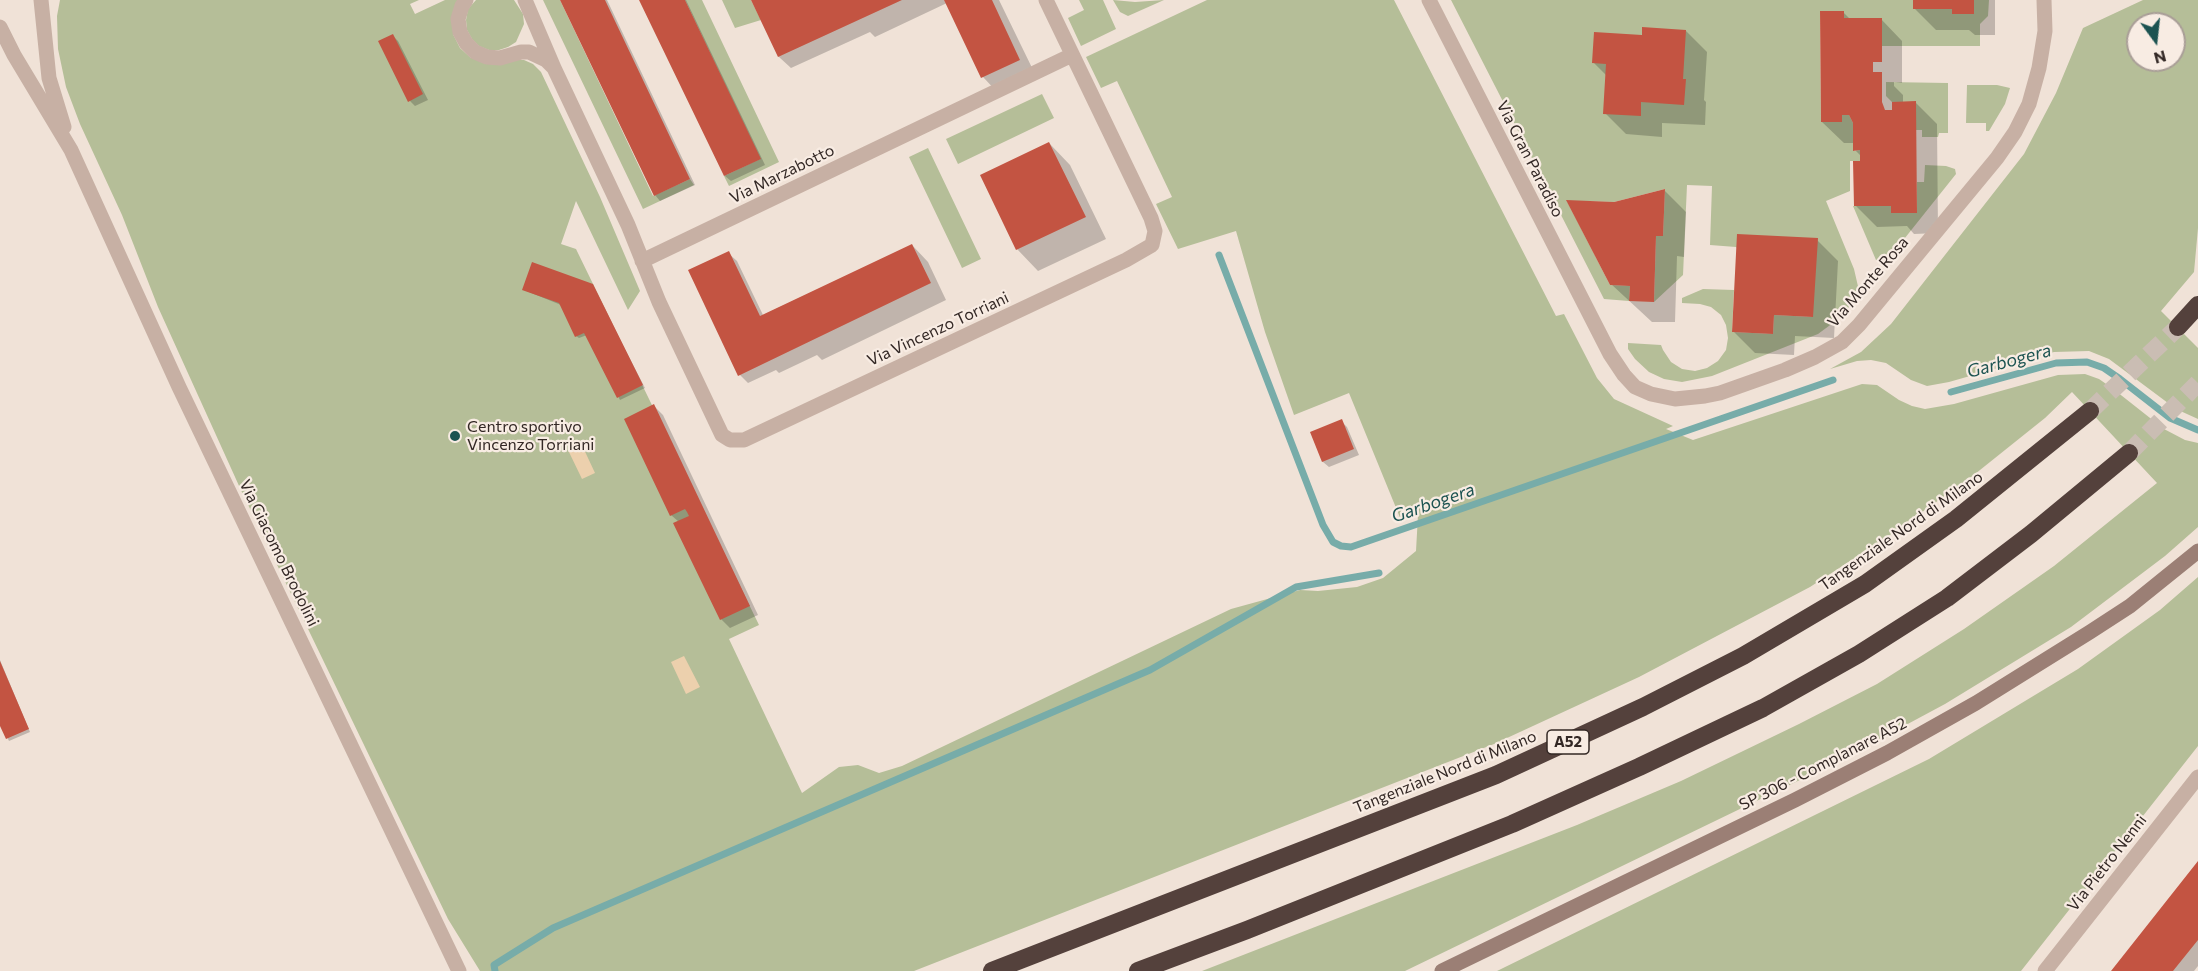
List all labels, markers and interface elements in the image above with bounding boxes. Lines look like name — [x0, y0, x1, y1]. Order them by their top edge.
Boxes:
north arrow — [2126, 12, 2186, 72]
text: N — [2152, 47, 2169, 69]
street label: Via Gran Paradiso — [1492, 97, 1568, 221]
street label: Via Marzabotto — [726, 140, 838, 208]
street label: Via Monte Rosa — [1823, 233, 1913, 331]
street label: Via Vincenzo Torriani — [864, 288, 1012, 370]
water label: Garbogera — [1964, 339, 2054, 383]
place label: Centro sportivo Vincenzo Torriani — [467, 417, 594, 455]
marker: Centro sportivo Vincenzo Torriani — [448, 429, 462, 443]
street label: Tangenziale Nord di Milano — [1815, 467, 1987, 595]
street label: Via Giacomo Brodolini — [235, 476, 323, 630]
water label: Garbogera — [1389, 479, 1477, 527]
street label: SP 306 - Complanare A52 — [1736, 713, 1910, 815]
street label: Tangenziale Nord di Milano — [1351, 726, 1539, 818]
road number: A52 — [1547, 730, 1589, 754]
street label: Via Pietro Nenni — [2063, 811, 2151, 915]

